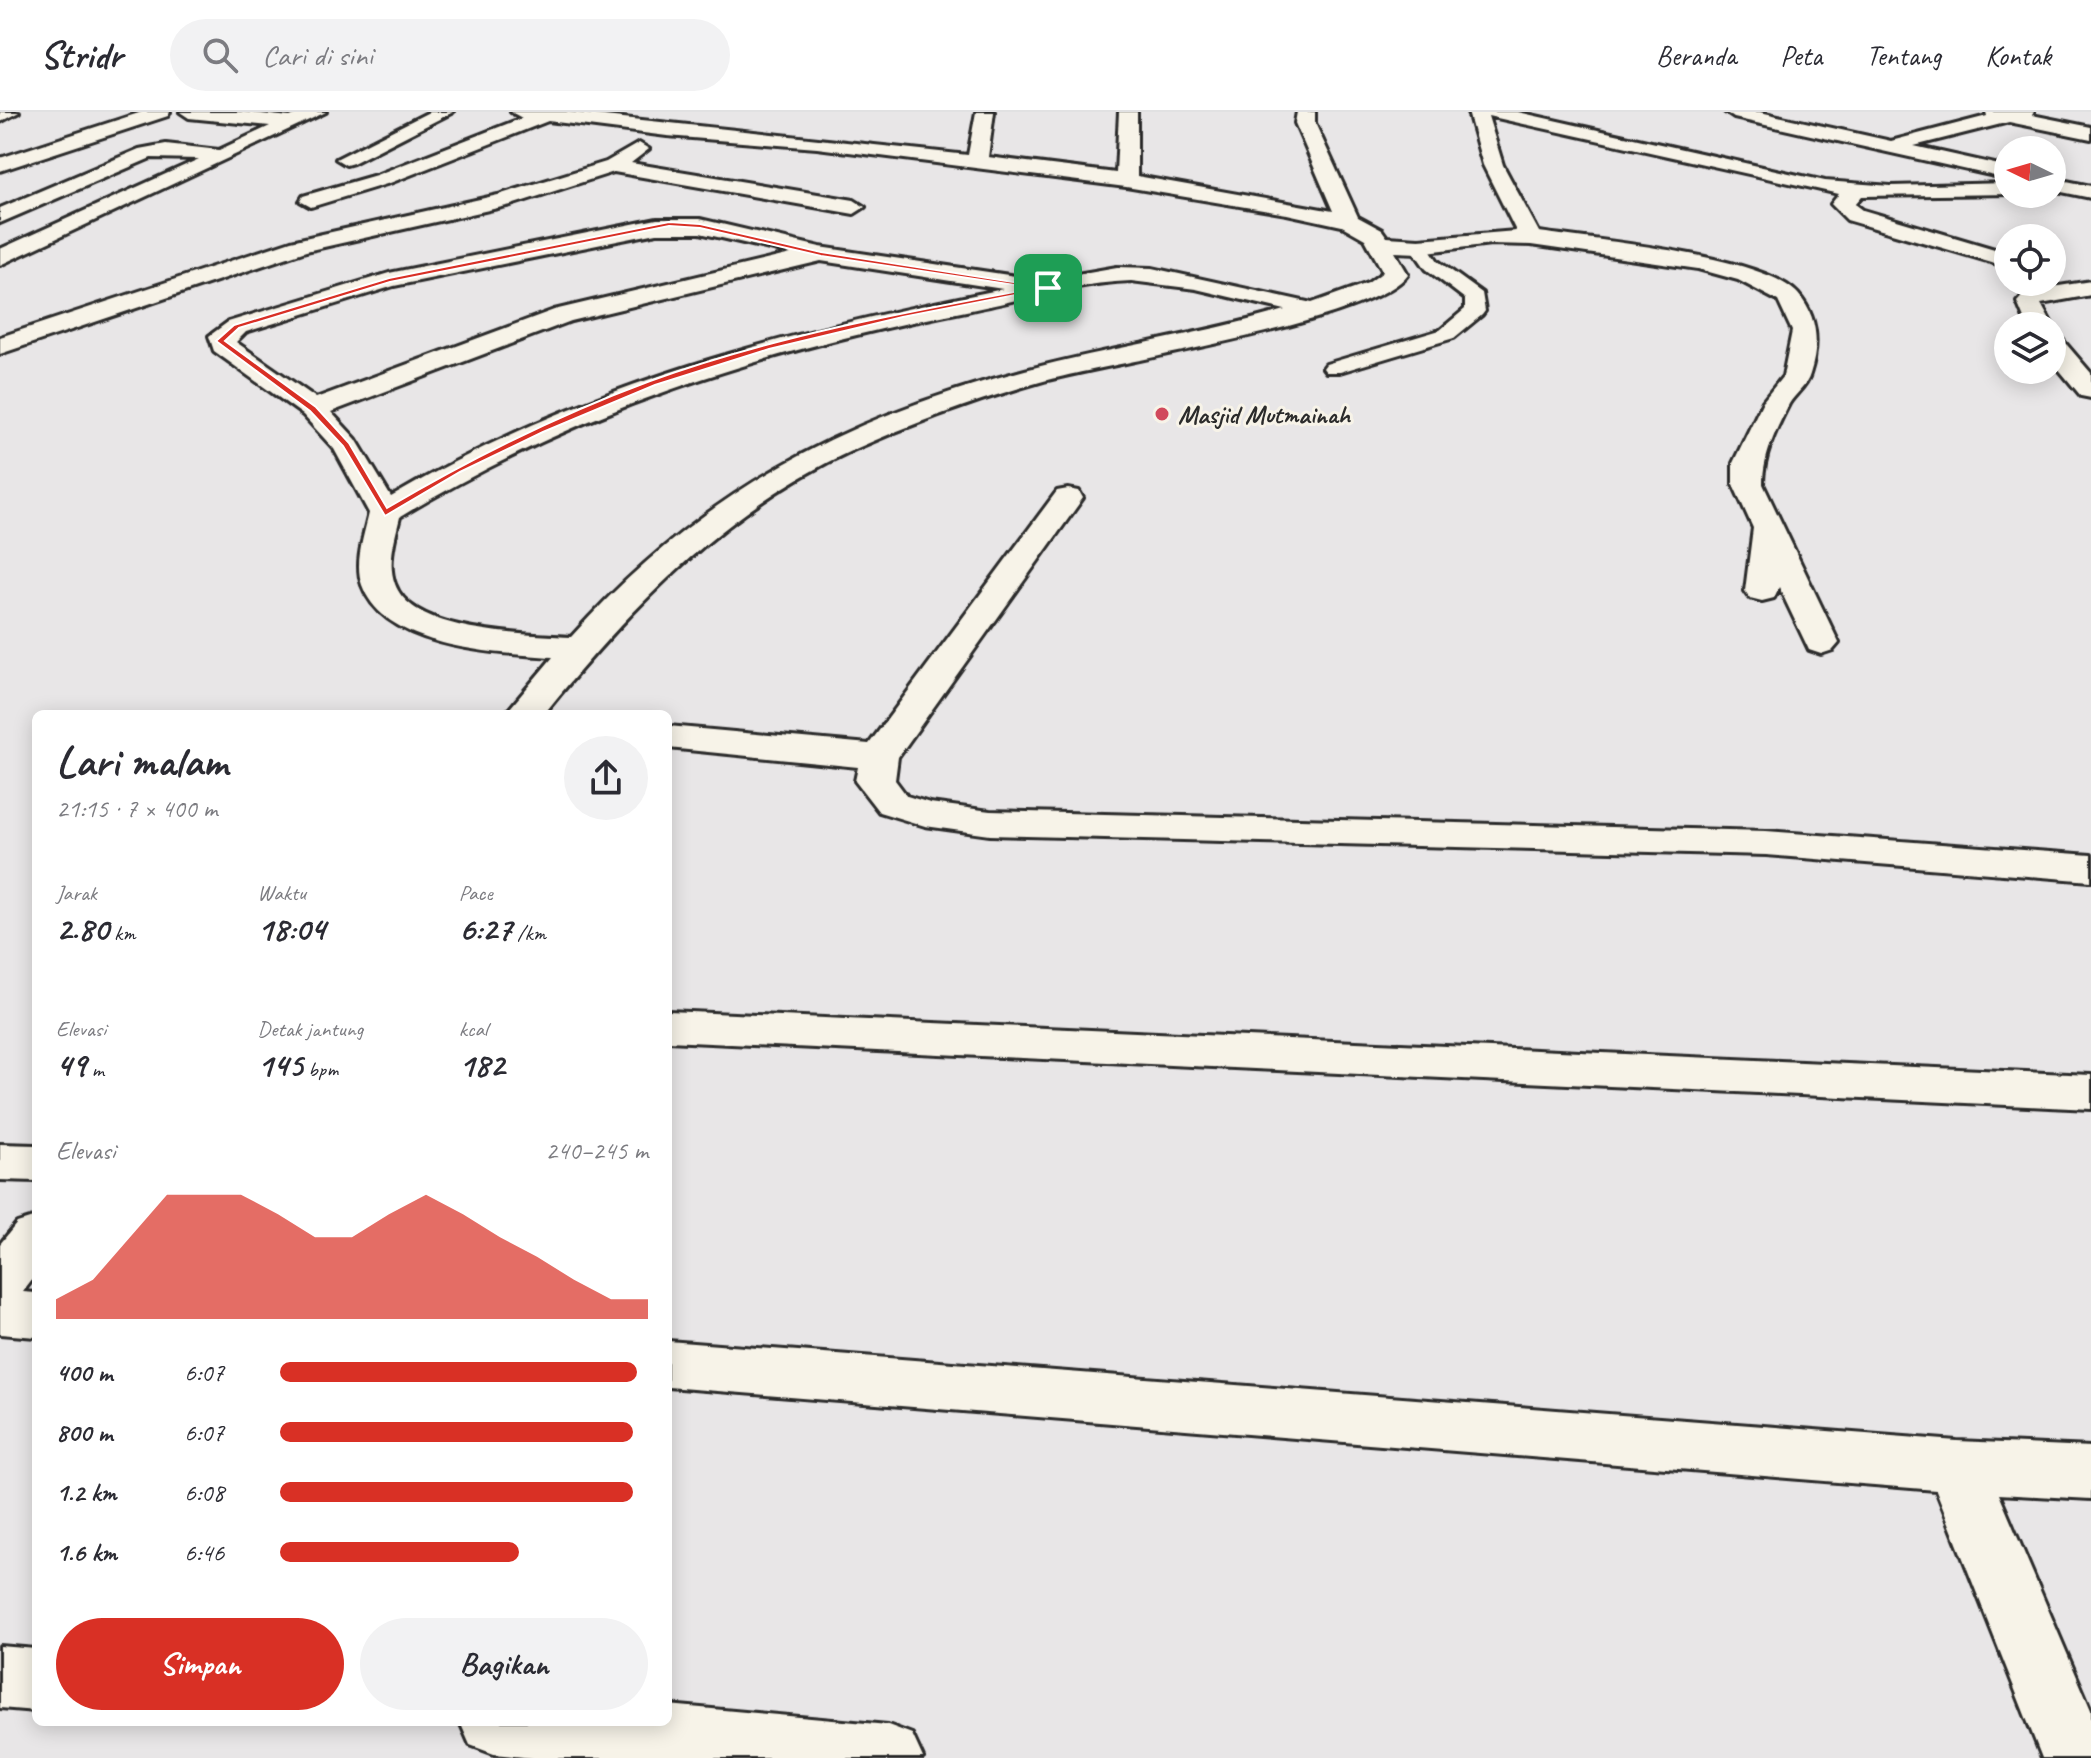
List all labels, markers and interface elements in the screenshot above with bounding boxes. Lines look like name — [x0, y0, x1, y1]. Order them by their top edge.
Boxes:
search box — [170, 19, 730, 91]
text: Stridr — [40, 32, 122, 79]
icon: search — [198, 33, 242, 77]
text: Cari di sini — [262, 36, 373, 74]
text: Beranda — [1656, 38, 1736, 73]
text: Peta — [1780, 38, 1822, 73]
text: Tentang — [1866, 38, 1941, 73]
text: Kontak — [1985, 38, 2051, 73]
north arrow — [1994, 136, 2066, 208]
map controls — [1994, 136, 2066, 384]
button: locate — [1994, 224, 2066, 296]
pin — [1014, 254, 1082, 322]
icon: arrive — [1026, 266, 1070, 310]
button: layers — [1994, 312, 2066, 384]
place label: Masjid Mutmainah — [1178, 398, 1352, 431]
marker: Masjid Mutmainah — [1153, 405, 1171, 423]
text: Lari malam — [56, 734, 227, 789]
button: share — [564, 736, 648, 820]
text: 21:15 · 7 × 400 m — [56, 792, 217, 825]
text: Jarak — [56, 879, 97, 907]
text: Waktu — [257, 879, 306, 907]
text: Pace — [459, 879, 493, 907]
text: 2.80 — [56, 907, 109, 950]
text: 18:04 — [257, 907, 325, 950]
text: 6:27 — [459, 907, 512, 950]
text: km — [109, 919, 135, 947]
text: /km — [512, 919, 546, 947]
text: Elevasi — [56, 1015, 106, 1043]
text: Detak jantung — [257, 1015, 363, 1043]
text: kcal — [459, 1015, 488, 1043]
text: 49 — [56, 1043, 86, 1086]
text: 145 — [257, 1043, 303, 1086]
text: 182 — [459, 1043, 505, 1086]
text: m — [86, 1055, 104, 1083]
text: bpm — [303, 1055, 338, 1083]
text: Elevasi — [56, 1134, 115, 1167]
text: 240–245 m — [545, 1134, 648, 1167]
text: 400 m — [56, 1356, 112, 1389]
text: 6:07 — [184, 1356, 224, 1389]
text: 800 m — [56, 1416, 112, 1449]
text: 6:07 — [184, 1416, 224, 1449]
text: 1.2 km — [56, 1476, 116, 1509]
text: 6:08 — [184, 1476, 224, 1509]
text: 1.6 km — [56, 1536, 117, 1569]
text: 6:46 — [184, 1536, 224, 1569]
button: Simpan — [56, 1618, 344, 1710]
button: Bagikan — [360, 1618, 648, 1710]

